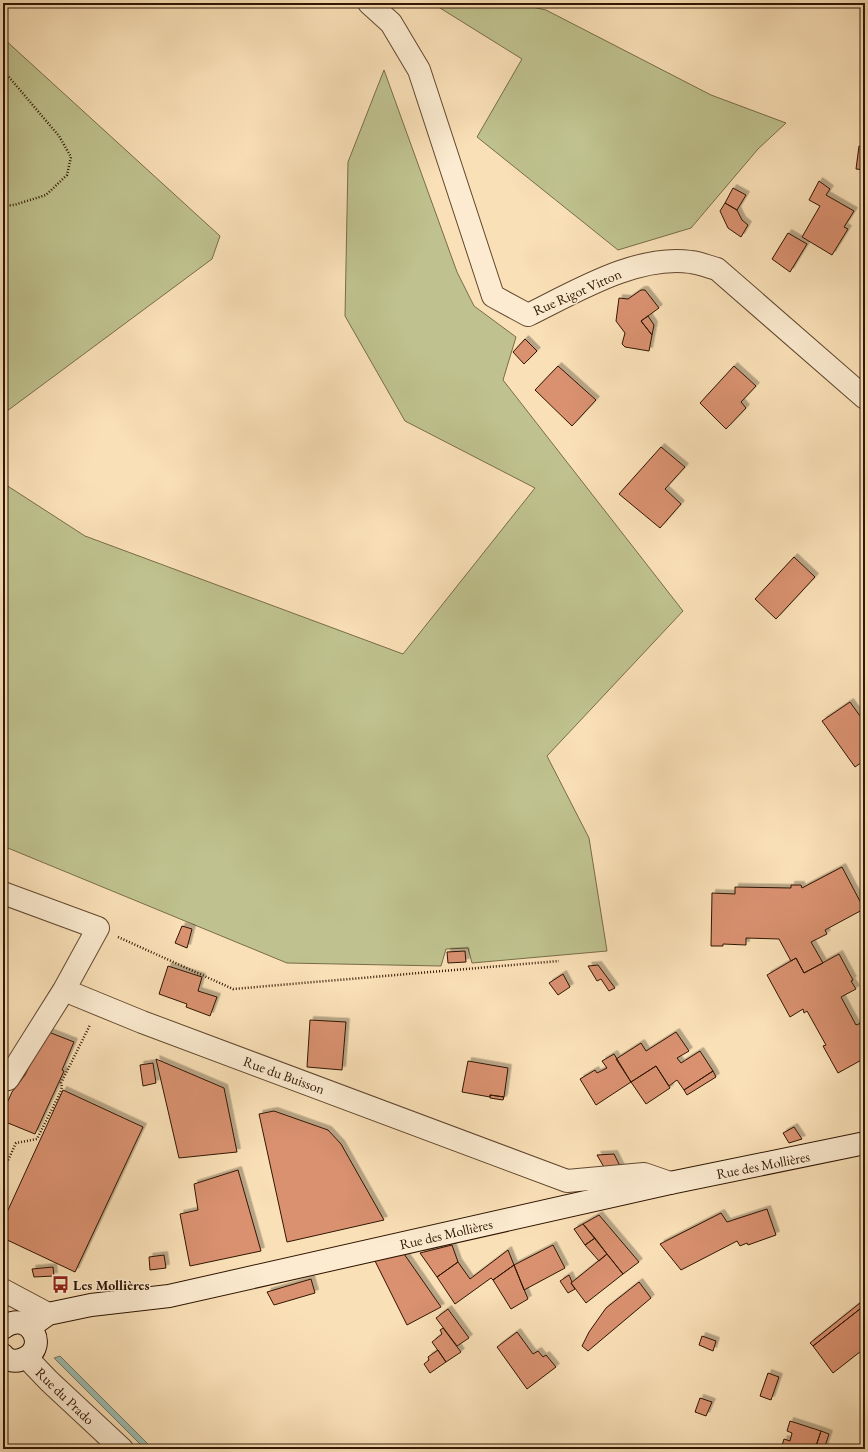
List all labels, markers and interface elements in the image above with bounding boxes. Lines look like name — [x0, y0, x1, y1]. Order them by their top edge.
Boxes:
street label: Rue Rigot Vitton — [530, 264, 625, 320]
street label: Rue du Buisson — [241, 1052, 328, 1098]
street label: Rue des Mollières — [715, 1147, 812, 1183]
street label: Rue des Mollières — [398, 1214, 495, 1253]
bus stop icon: Les Mollières — [50, 1275, 70, 1295]
place label: Les Mollières — [73, 1276, 149, 1294]
street label: Rue du Prado — [32, 1364, 98, 1429]

